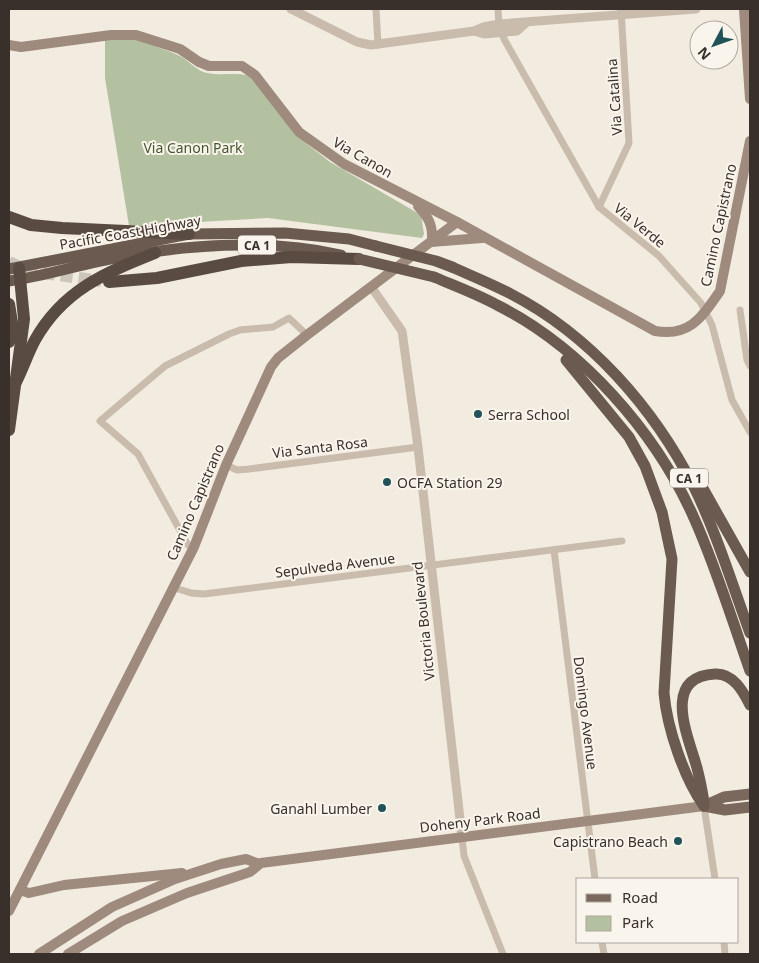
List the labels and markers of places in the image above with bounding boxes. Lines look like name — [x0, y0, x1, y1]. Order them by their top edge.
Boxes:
place label: Serra School — [488, 405, 570, 424]
marker: Serra School — [472, 408, 484, 420]
place label: OCFA Station 29 — [397, 473, 502, 492]
marker: OCFA Station 29 — [381, 476, 393, 488]
place label: Ganahl Lumber — [270, 799, 372, 818]
marker: Ganahl Lumber — [376, 802, 388, 814]
place label: Capistrano Beach — [553, 832, 668, 851]
marker: Capistrano Beach — [672, 835, 684, 847]

